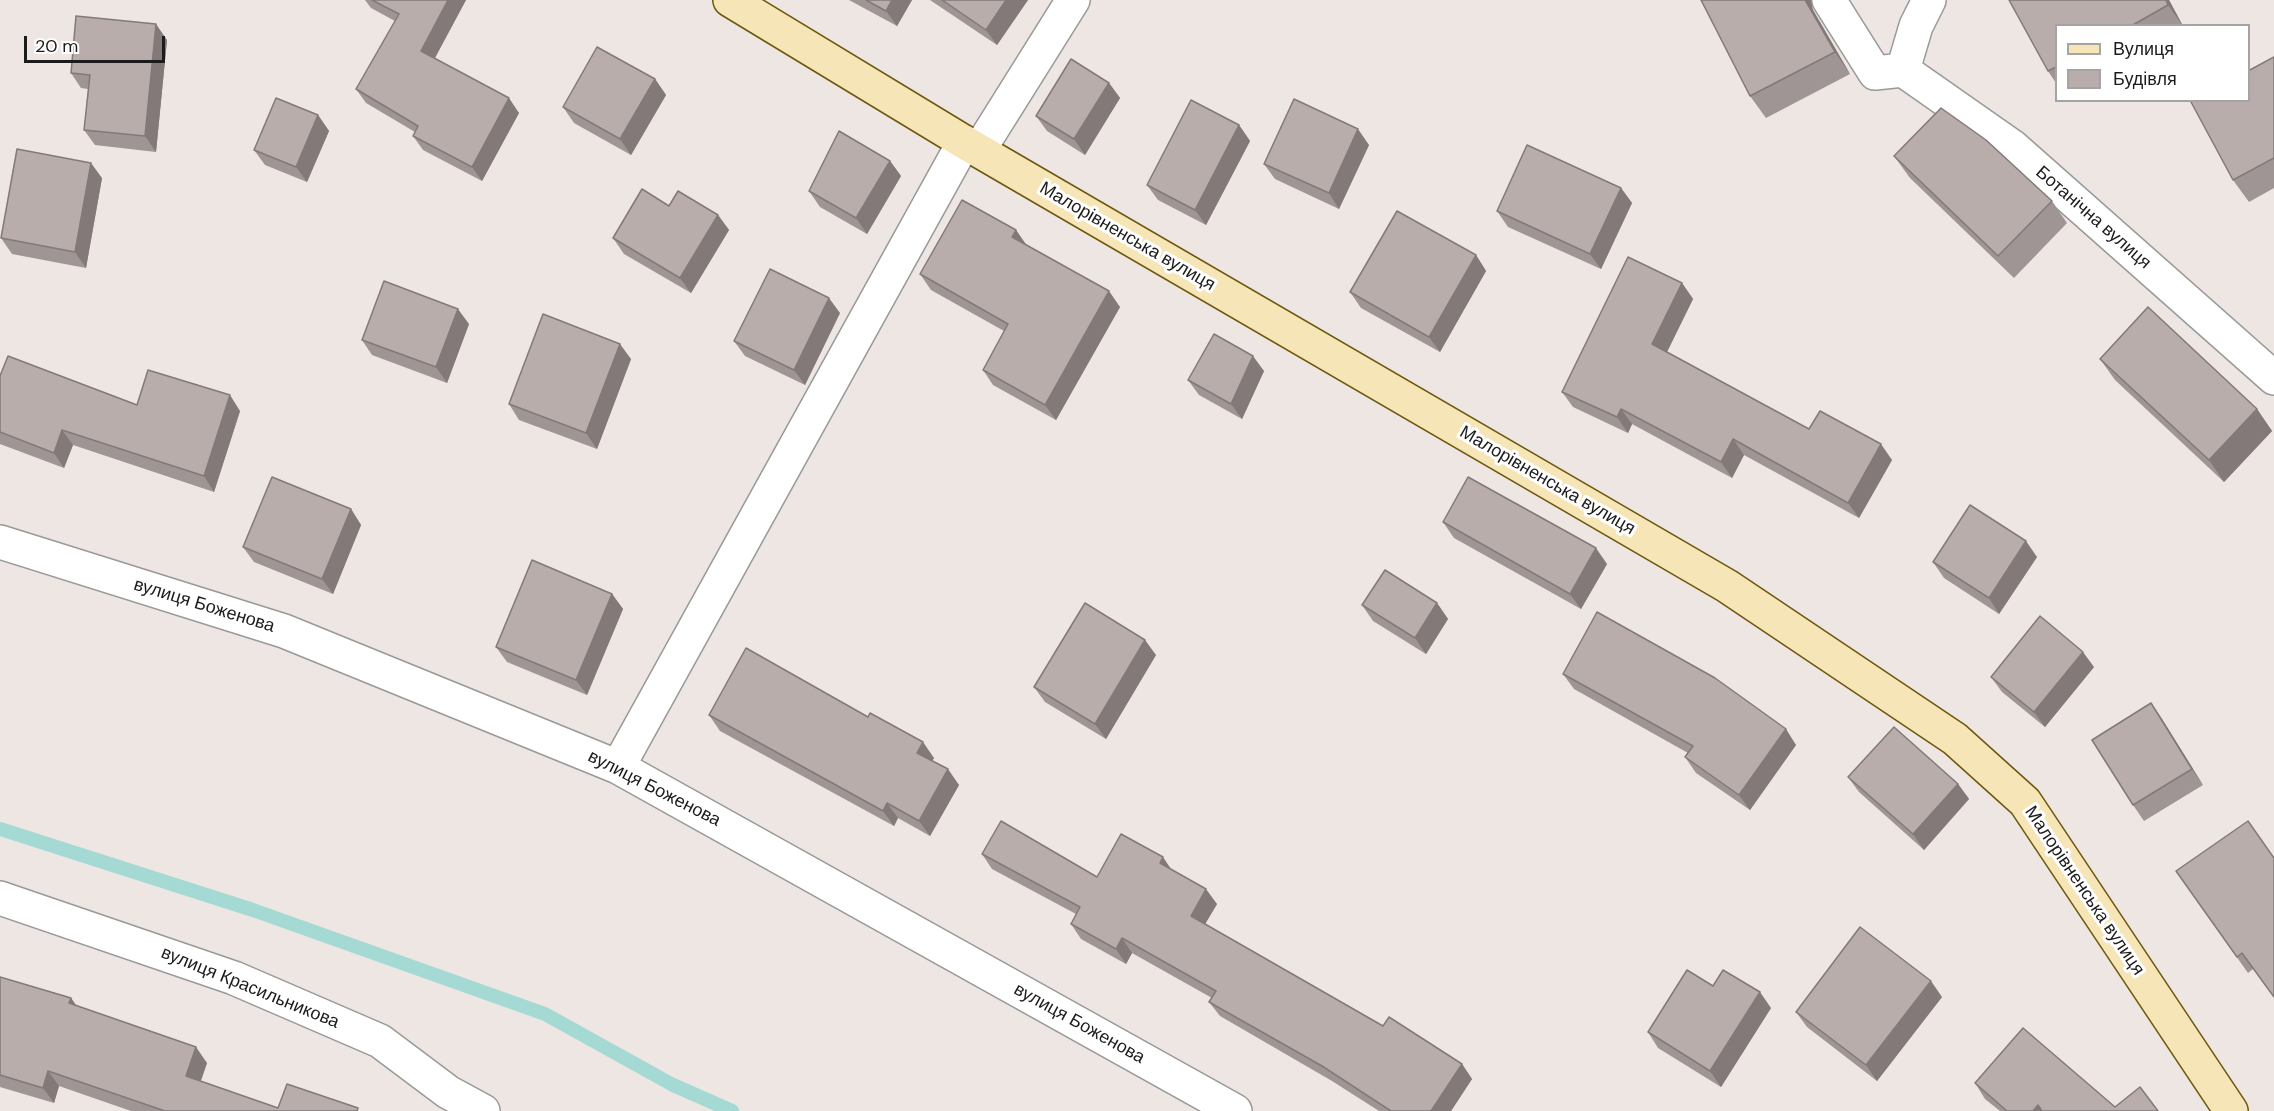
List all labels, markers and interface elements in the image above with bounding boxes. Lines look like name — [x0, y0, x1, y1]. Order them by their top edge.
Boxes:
scale bar — [27, 24, 168, 62]
legend — [2055, 24, 2250, 102]
text: 20 m — [35, 34, 78, 58]
text: Вулиця — [2113, 37, 2174, 61]
text: Будівля — [2113, 67, 2177, 91]
street label: Ботанічна вулиця — [2031, 162, 2155, 274]
street label: Малорівненська вулиця — [1035, 178, 1219, 296]
street label: Малорівненська вулиця — [1455, 422, 1639, 540]
street label: вулиця Боженова — [131, 574, 277, 638]
street label: вулиця Боженова — [584, 746, 724, 832]
street label: Малорівненська вулиця — [2019, 802, 2149, 980]
street label: вулиця Красильникова — [158, 942, 342, 1034]
street label: вулиця Боженова — [1010, 979, 1148, 1069]

